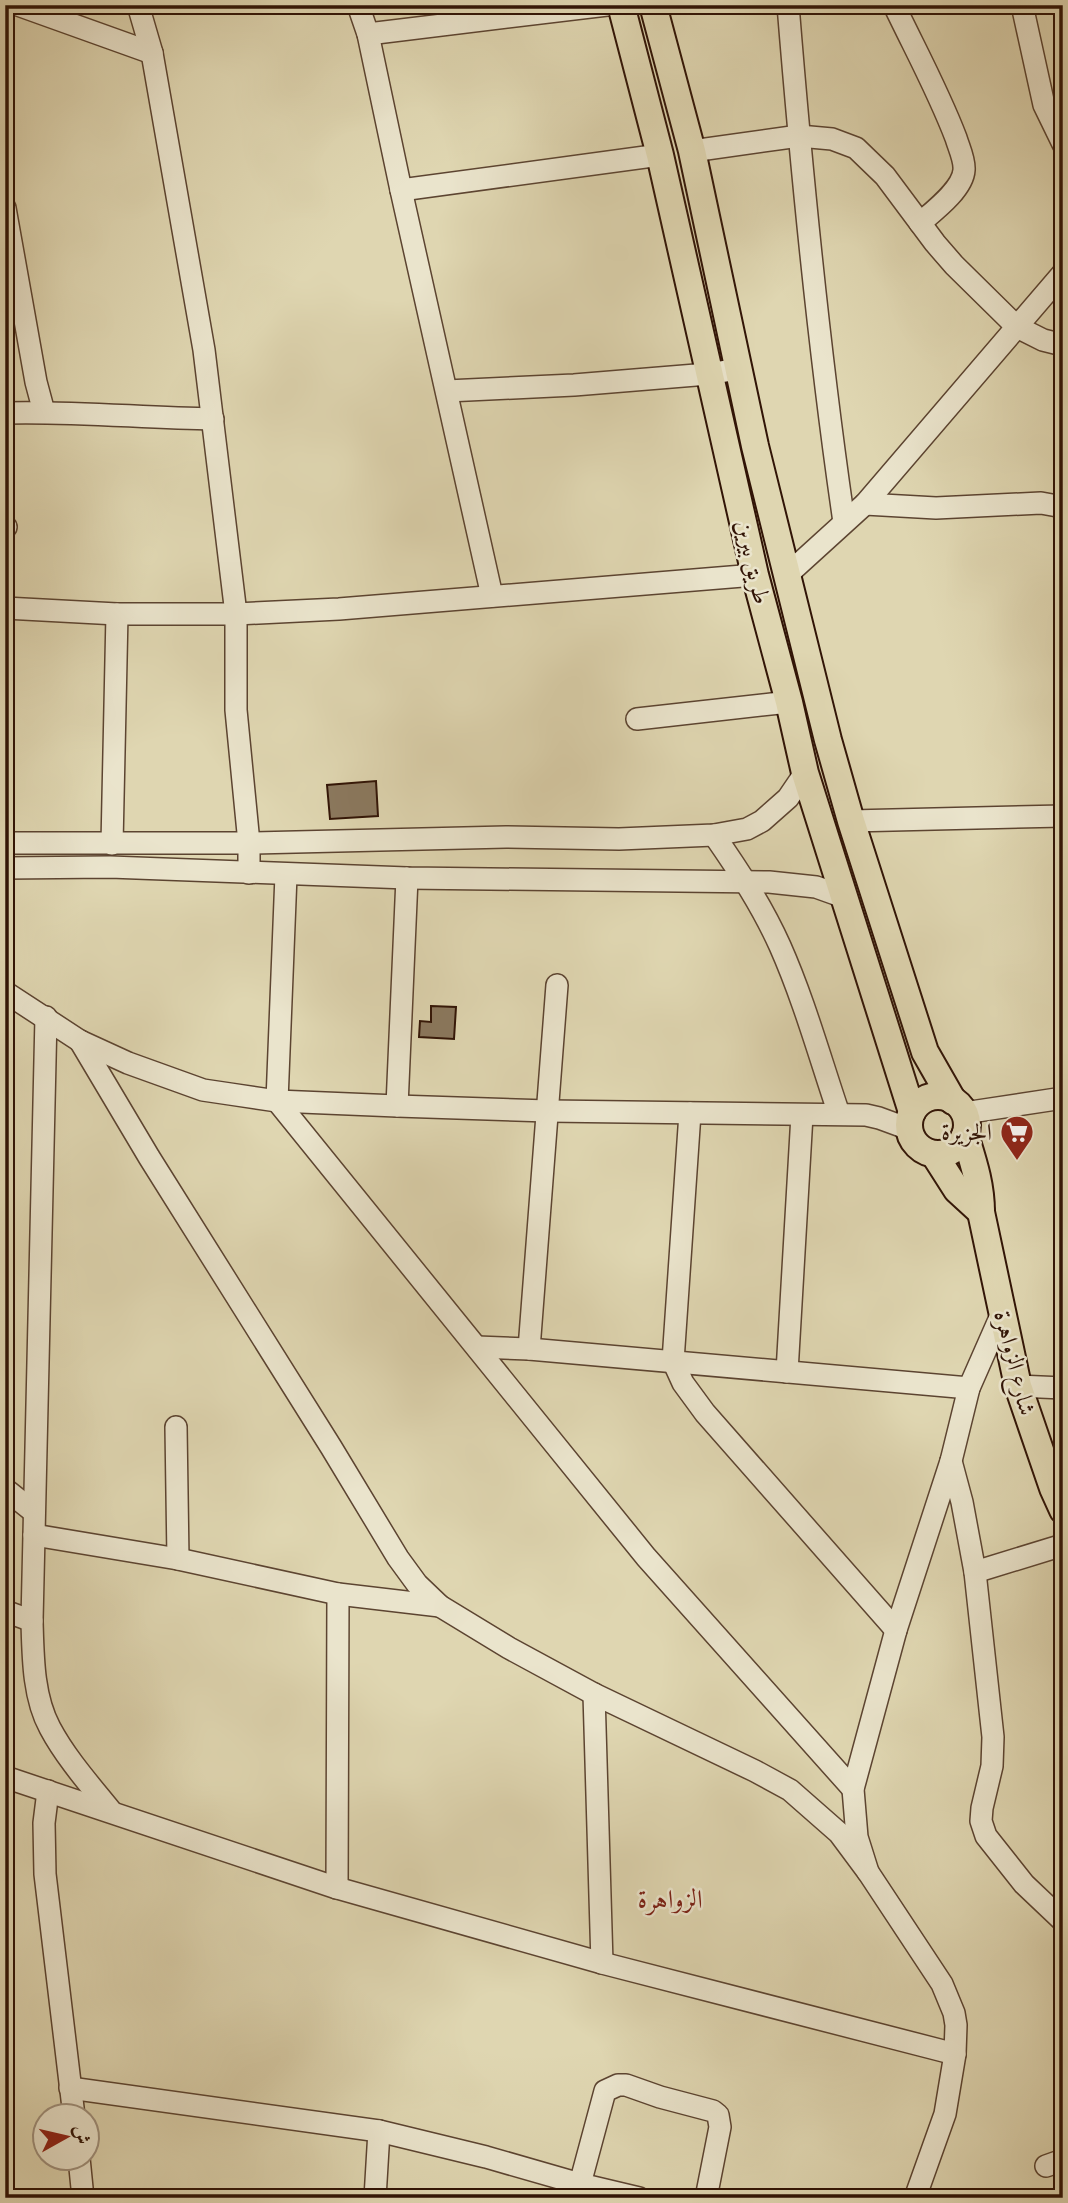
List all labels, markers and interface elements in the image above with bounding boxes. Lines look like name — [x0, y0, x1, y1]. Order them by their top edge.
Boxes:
street label: طريق بيرين — [729, 517, 777, 607]
supermarket icon: الجزيرة — [998, 1113, 1036, 1162]
place label: الجزيرة — [941, 1117, 992, 1147]
street label: شارع الزواهرة — [983, 1307, 1042, 1420]
district label: الزواهرة — [637, 1883, 703, 1916]
north arrow — [32, 2102, 102, 2172]
text: ش — [70, 2124, 95, 2146]

